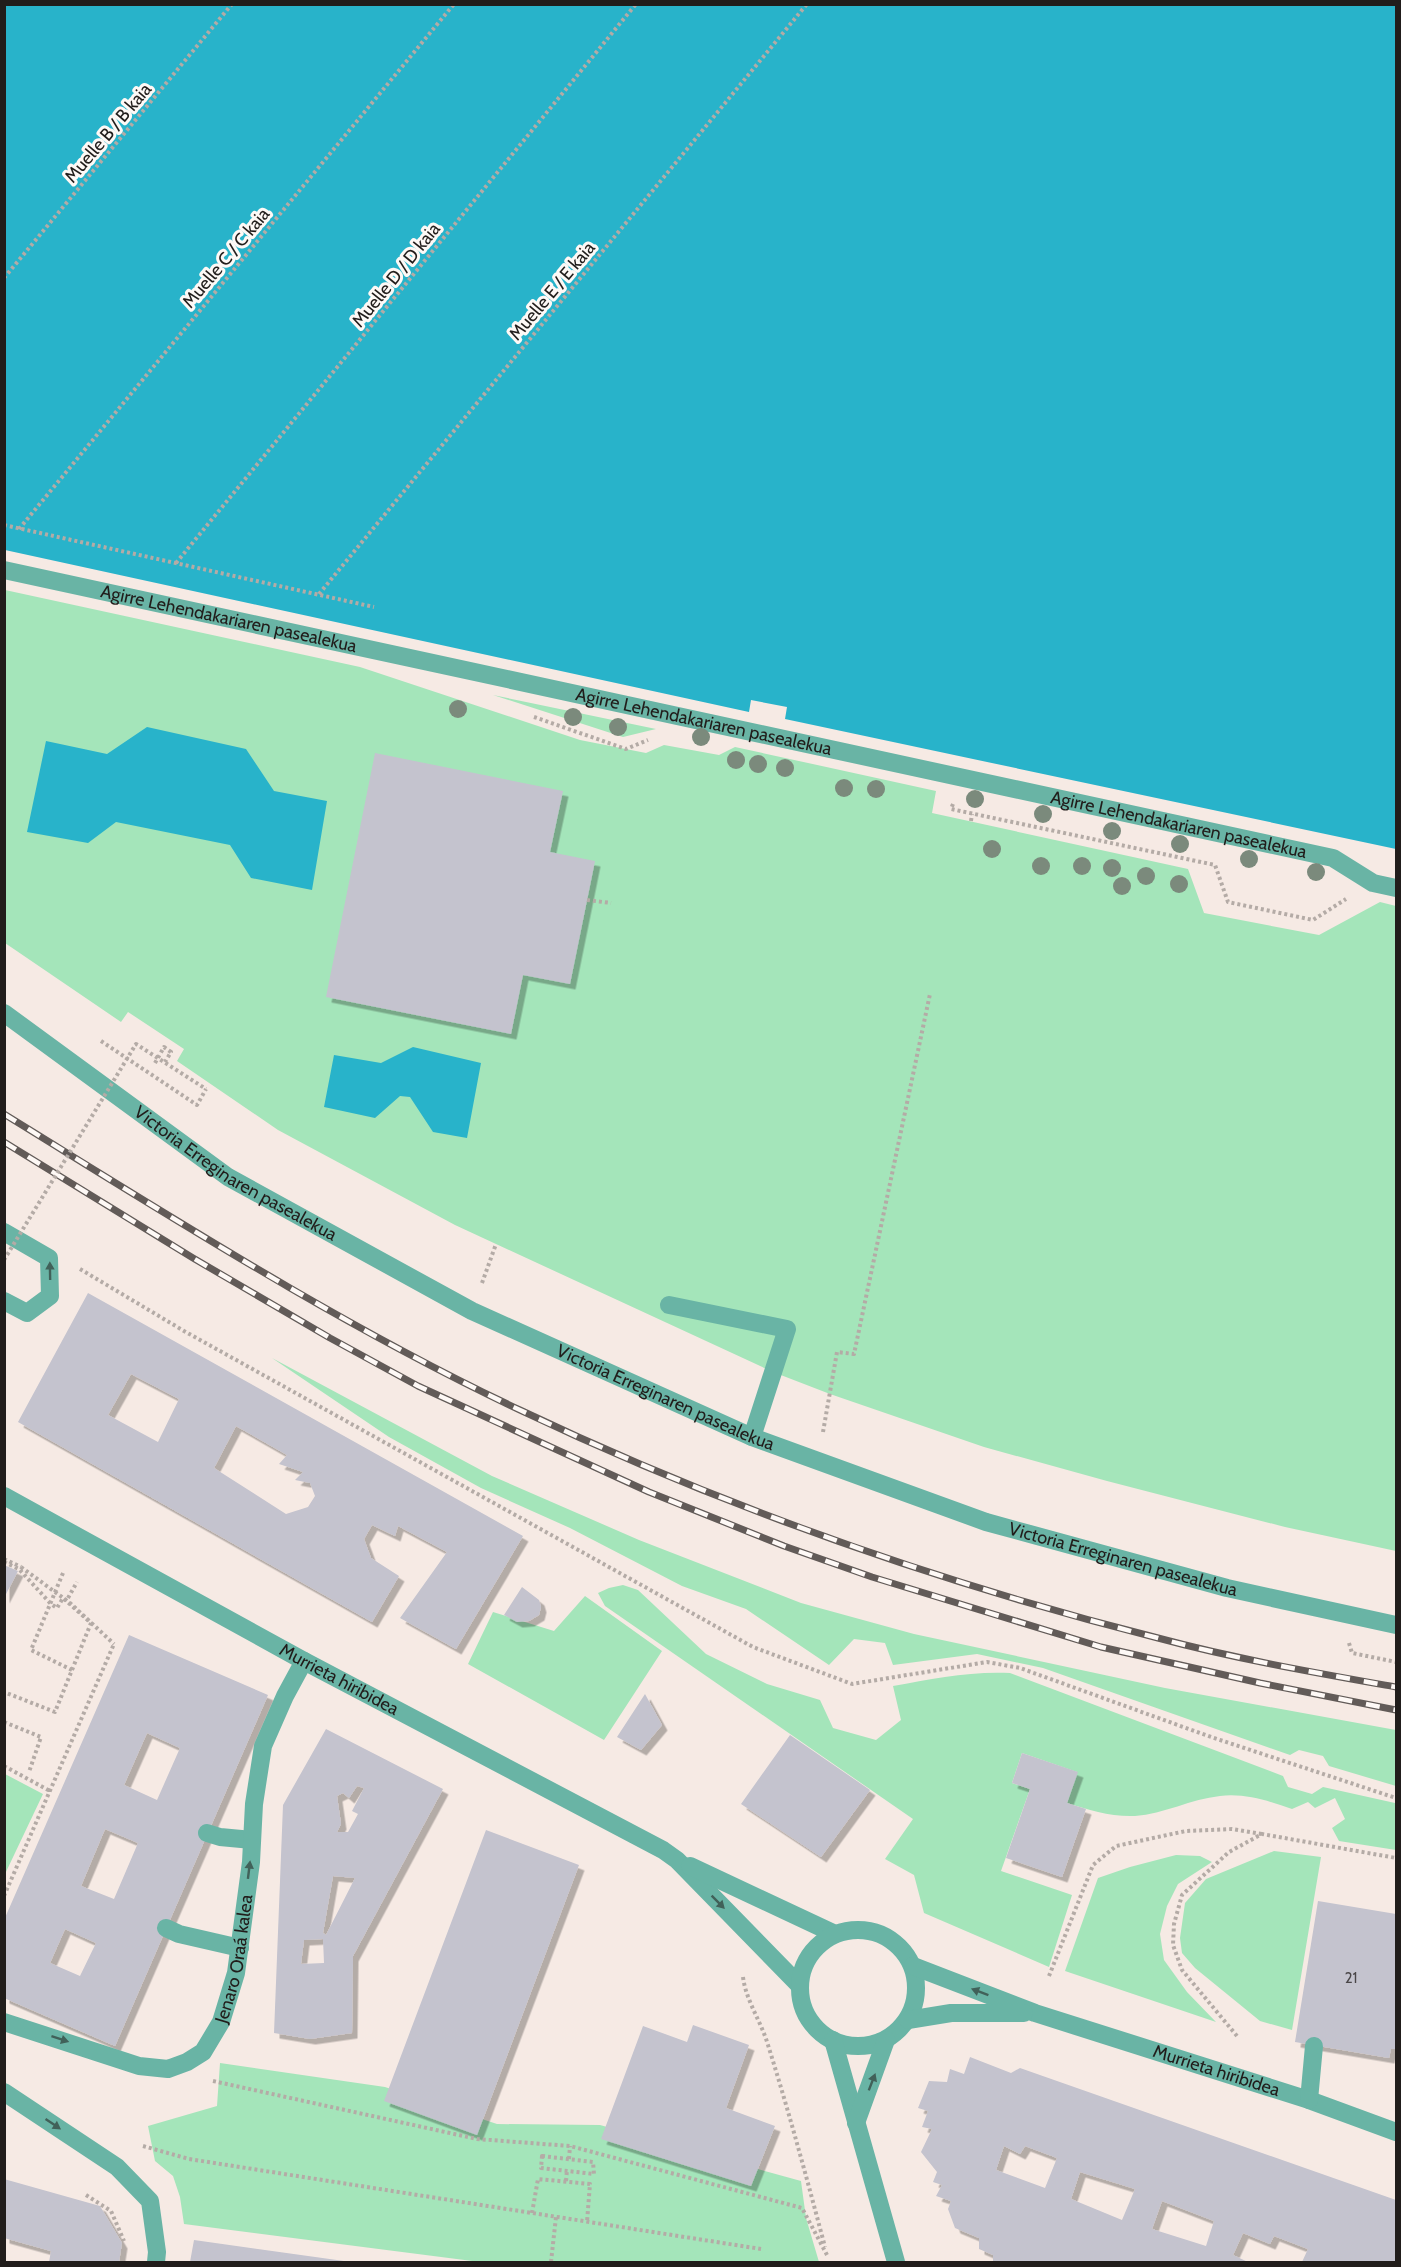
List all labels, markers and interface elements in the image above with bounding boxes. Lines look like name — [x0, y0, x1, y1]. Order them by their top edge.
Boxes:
street label: Muelle B / B kaia — [60, 78, 156, 187]
street label: Muelle C / C kaia — [178, 203, 274, 313]
street label: Muelle D / D kaia — [347, 218, 445, 332]
street label: Muelle E / E kaia — [504, 237, 600, 345]
street label: Agirre Lehendakariaren pasealekua — [99, 580, 359, 657]
street label: Agirre Lehendakariaren pasealekua — [574, 683, 834, 760]
street label: Agirre Lehendakariaren pasealekua — [1049, 786, 1309, 863]
street label: Victoria Erreginaren pasealekua — [130, 1101, 341, 1246]
one-way arrow — [45, 1261, 54, 1280]
street label: Victoria Erreginaren pasealekua — [553, 1339, 778, 1455]
street label: Victoria Erreginaren pasealekua — [1006, 1518, 1240, 1601]
street label: Murrieta hiribidea — [276, 1639, 403, 1720]
one-way arrow — [245, 1860, 254, 1879]
street label: Jenaro Oraá kalea — [210, 1893, 258, 2027]
one-way arrow — [711, 1894, 725, 1908]
house number: 21 — [1345, 1969, 1357, 1987]
one-way arrow — [971, 1986, 989, 1996]
one-way arrow — [51, 2035, 69, 2045]
street label: Murrieta hiribidea — [1150, 2040, 1283, 2101]
one-way arrow — [867, 2072, 877, 2090]
one-way arrow — [45, 2118, 61, 2129]

